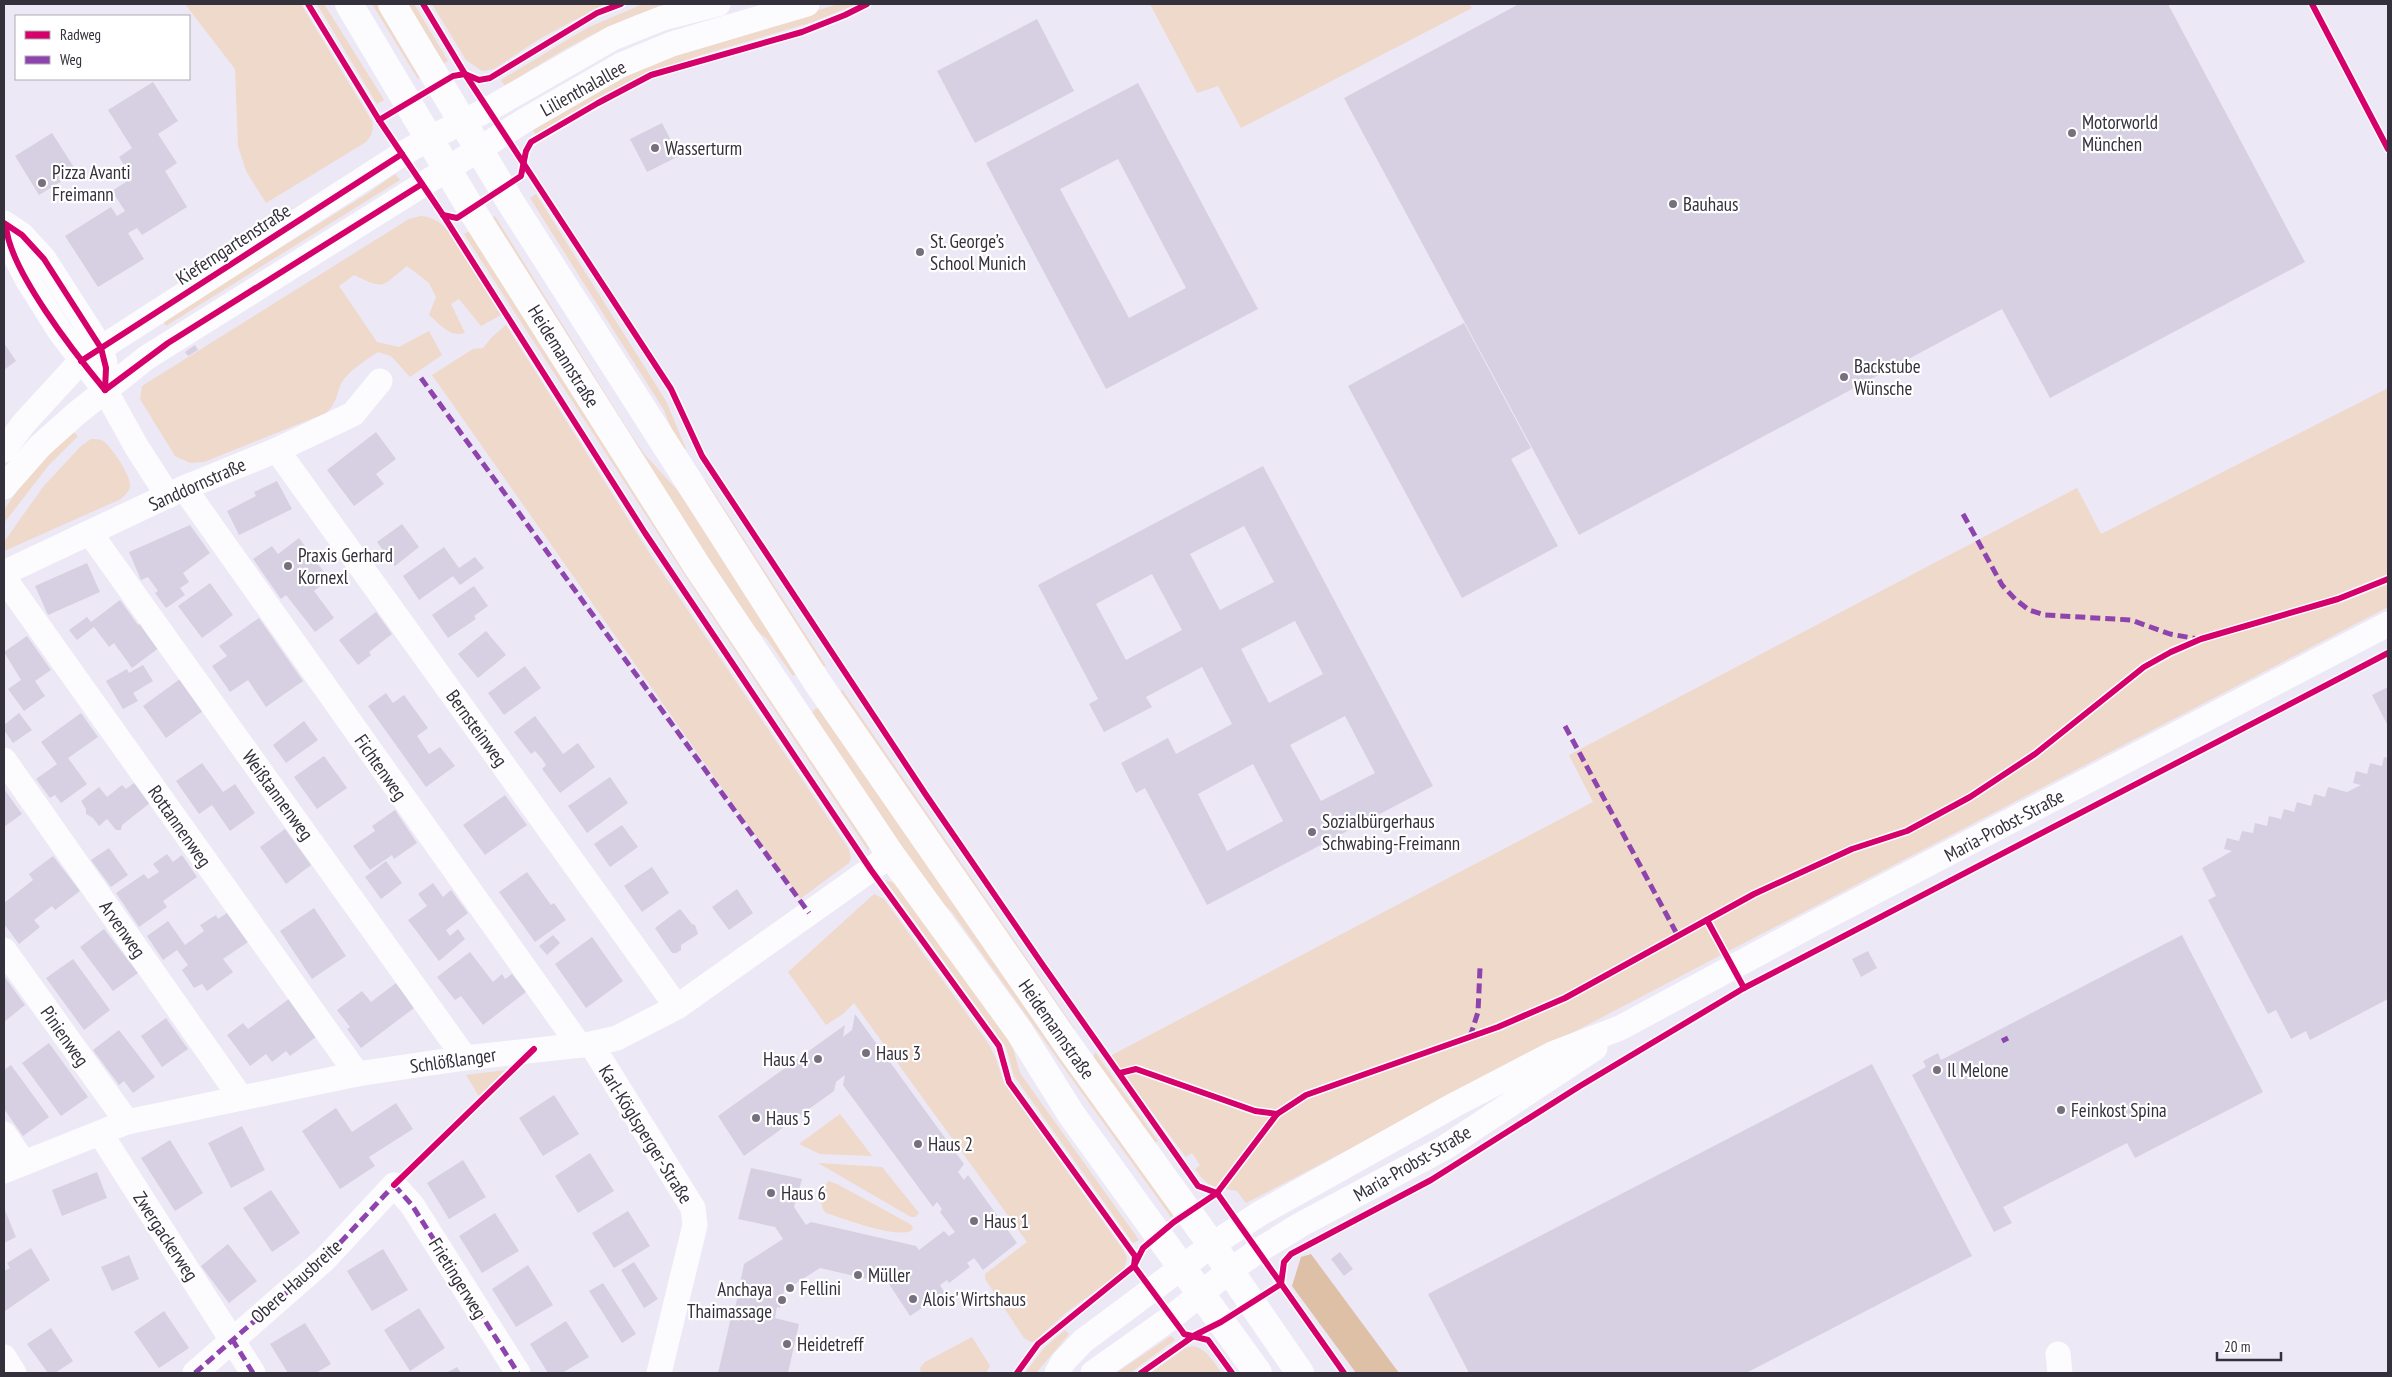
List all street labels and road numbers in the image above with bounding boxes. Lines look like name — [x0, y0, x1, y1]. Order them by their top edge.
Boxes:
street label: Lilienthalallee — [536, 55, 630, 121]
street label: Kieferngartenstraße — [171, 198, 295, 290]
street label: Heidemannstraße — [523, 300, 605, 412]
street label: Sanddornstraße — [145, 452, 249, 516]
street label: Bernsteinweg — [441, 685, 513, 771]
street label: Fichtenweg — [350, 729, 412, 805]
street label: Weißtannenweg — [237, 745, 319, 845]
street label: Rottannenweg — [143, 780, 217, 872]
street label: Maria-Probst-Straße — [1940, 783, 2068, 867]
street label: Arvenweg — [95, 896, 151, 962]
street label: Heidemannstraße — [1014, 974, 1100, 1084]
street label: Pinienweg — [36, 1001, 94, 1071]
street label: Schlößlanger — [408, 1042, 498, 1078]
street label: Karl-Köglsperger-Straße — [594, 1060, 698, 1208]
street label: Maria-Probst-Straße — [1349, 1120, 1475, 1206]
street label: Zwergackerweg — [128, 1187, 204, 1285]
street label: Frietingerweg — [424, 1233, 492, 1323]
street label: Obere Hausbreite — [245, 1234, 347, 1328]

